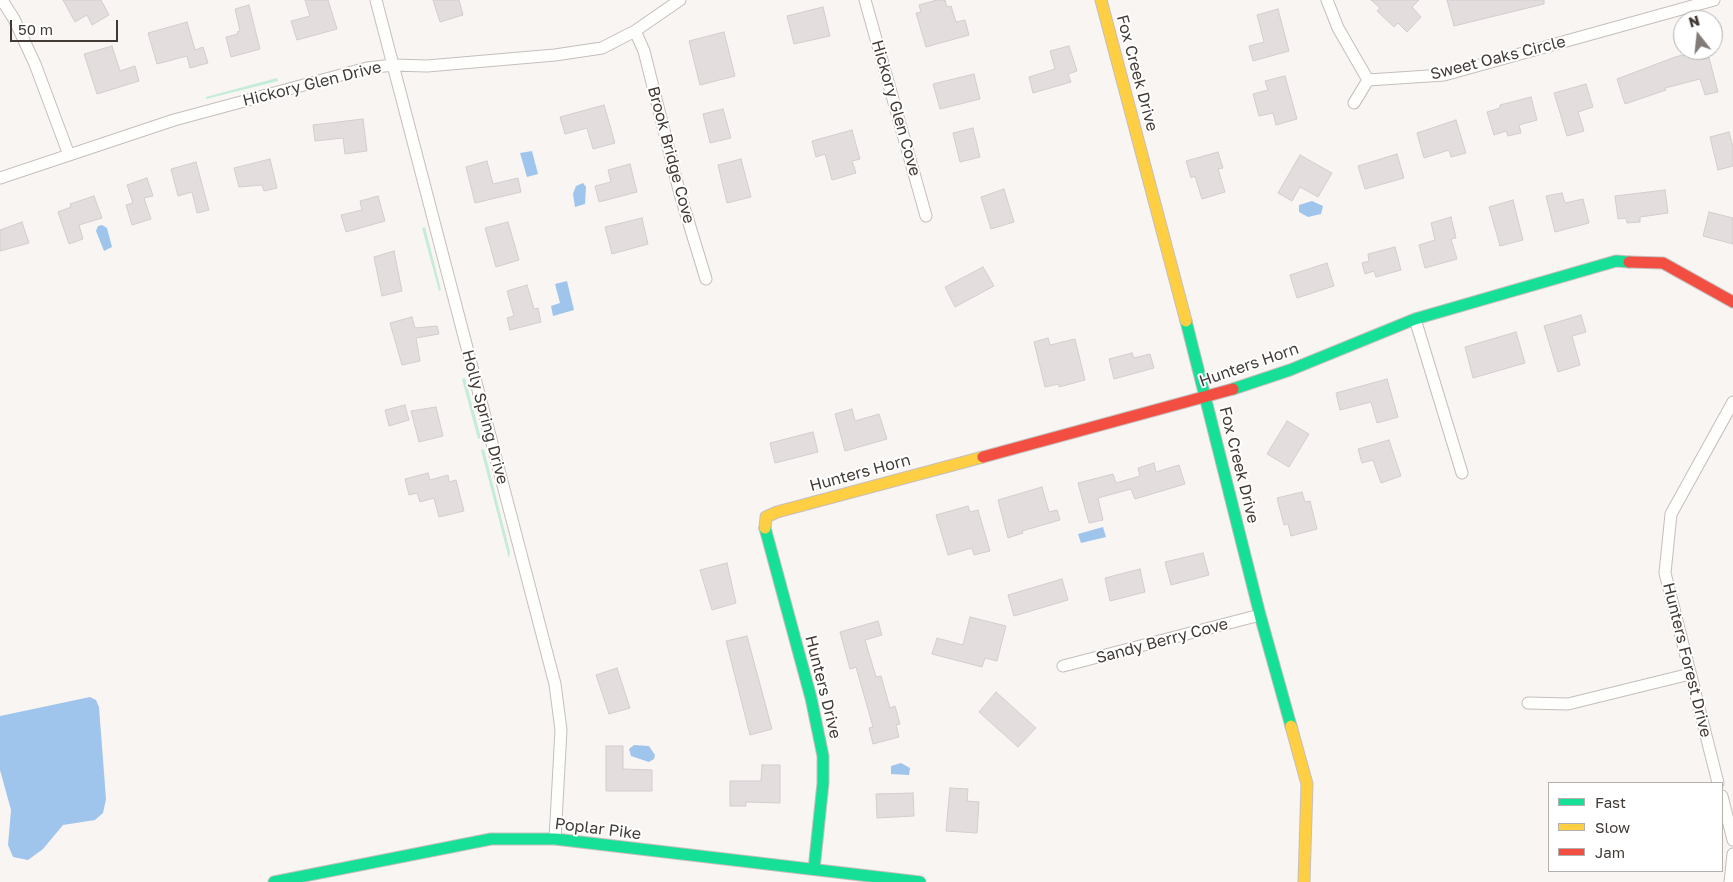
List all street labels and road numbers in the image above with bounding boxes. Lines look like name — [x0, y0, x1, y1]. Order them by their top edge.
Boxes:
street label: Fox Creek Drive — [1112, 13, 1162, 133]
street label: Sweet Oaks Circle — [1429, 32, 1567, 84]
street label: Hickory Glen Cove — [867, 38, 925, 178]
street label: Hickory Glen Drive — [241, 57, 383, 111]
street label: Brook Bridge Cove — [643, 84, 699, 226]
street label: Hunters Horn — [1197, 339, 1301, 391]
street label: Holly Spring Drive — [458, 348, 512, 486]
street label: Fox Creek Drive — [1215, 405, 1263, 525]
street label: Hunters Horn — [807, 450, 913, 496]
street label: Hunters Forest Drive — [1658, 581, 1716, 739]
street label: Sandy Berry Cove — [1094, 614, 1230, 668]
street label: Hunters Drive — [801, 633, 845, 741]
street label: Poplar Pike — [554, 814, 642, 844]

